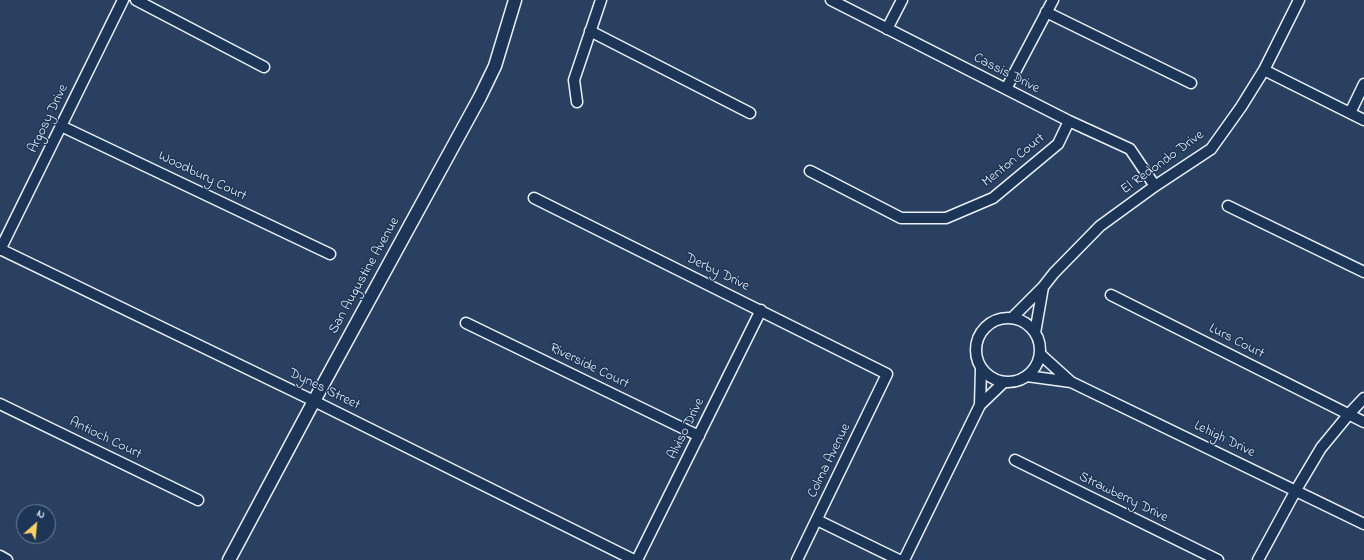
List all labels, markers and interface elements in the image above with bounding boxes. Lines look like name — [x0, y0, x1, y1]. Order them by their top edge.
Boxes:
street label: Cassis Drive — [970, 50, 1042, 98]
street label: Argosy Drive — [25, 82, 73, 156]
street label: El Redondo Drive — [1118, 127, 1208, 199]
street label: Menton Court — [979, 131, 1049, 191]
street label: Woodbury Court — [155, 148, 249, 206]
street label: San Augustine Avenue — [326, 215, 404, 337]
street label: Derby Drive — [682, 250, 752, 296]
street label: Lurs Court — [1205, 321, 1267, 363]
street label: Riverside Court — [547, 341, 631, 393]
street label: Dynes Street — [286, 366, 362, 414]
street label: Alviso Drive — [665, 396, 709, 462]
street label: Antioch Court — [66, 414, 144, 464]
street label: Lehigh Drive — [1191, 418, 1257, 462]
street label: Colma Avenue — [805, 421, 855, 501]
street label: Strawberry Drive — [1076, 469, 1170, 527]
north arrow — [16, 504, 56, 544]
text: N — [34, 505, 48, 523]

